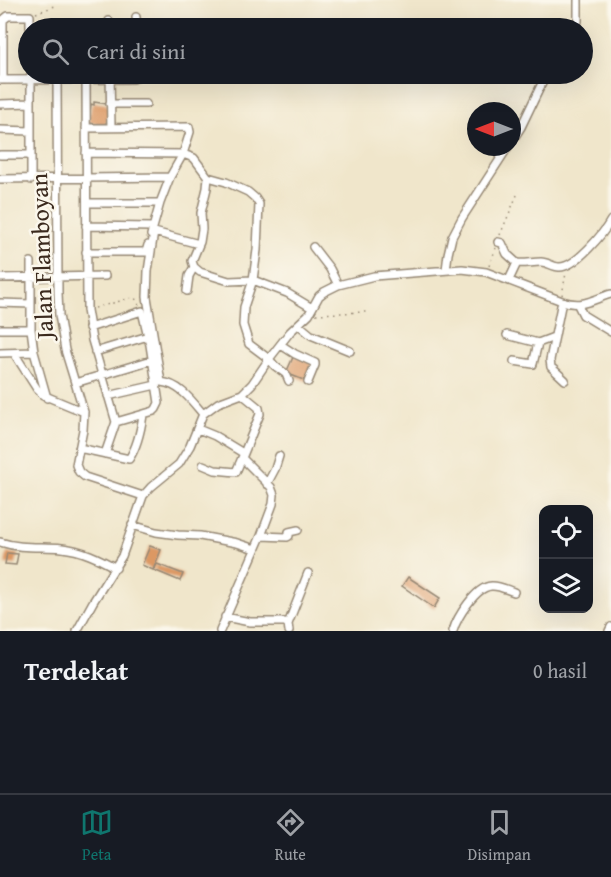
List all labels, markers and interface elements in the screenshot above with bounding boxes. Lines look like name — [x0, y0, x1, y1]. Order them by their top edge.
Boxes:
search box — [18, 18, 593, 84]
icon: search — [39, 35, 72, 68]
text: Cari di sini — [87, 35, 186, 67]
north arrow — [467, 102, 521, 156]
street label: Jalan Flamboyan — [21, 172, 62, 343]
map controls — [539, 505, 593, 613]
button: locate — [539, 505, 593, 559]
button: layers — [539, 559, 593, 613]
text: Terdekat — [24, 651, 128, 690]
text: 0 hasil — [533, 656, 587, 685]
tab: Peta — [80, 806, 113, 866]
tab: Rute — [274, 806, 307, 866]
tab: Disimpan — [467, 806, 531, 866]

